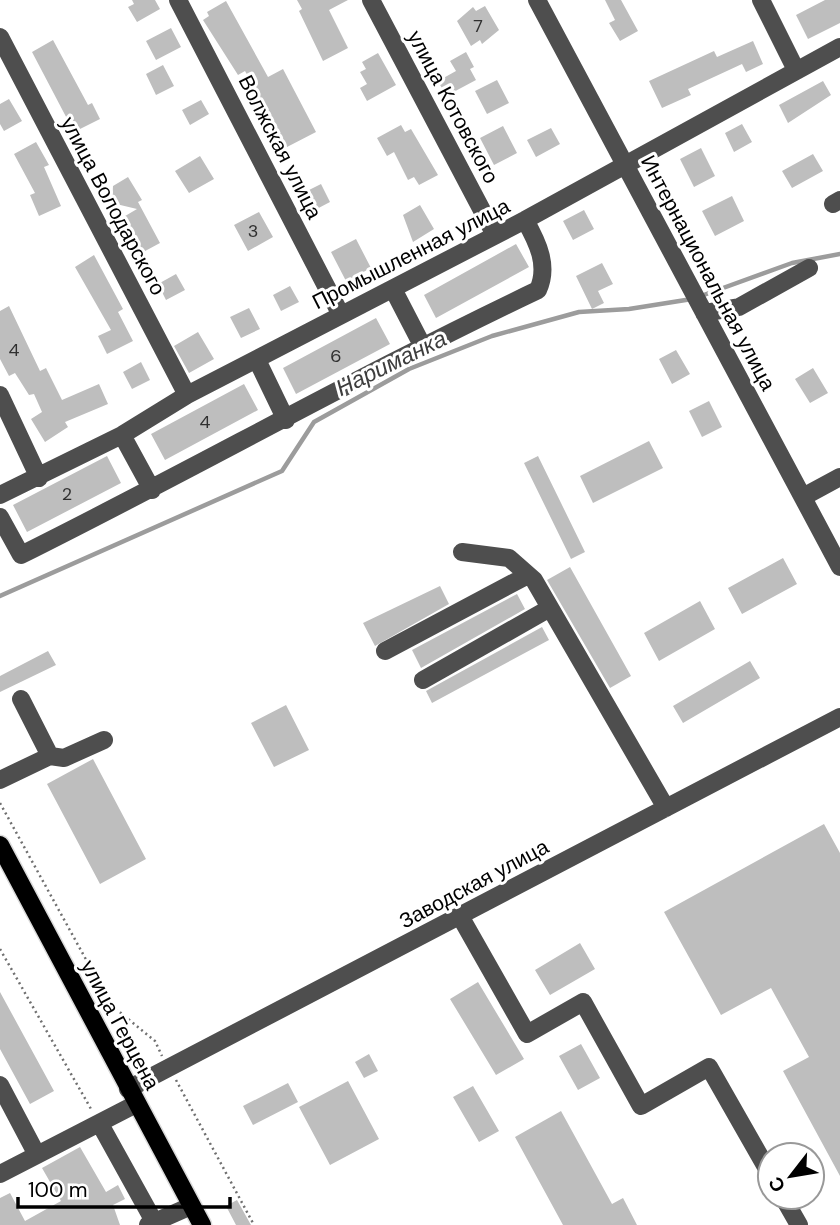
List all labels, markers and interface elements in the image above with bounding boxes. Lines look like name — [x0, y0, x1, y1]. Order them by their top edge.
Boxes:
house number: 7 — [473, 14, 483, 38]
street label: улица Котовского — [401, 26, 505, 188]
street label: Волжская улица — [232, 70, 328, 224]
street label: улица Володарского — [54, 112, 172, 300]
street label: Интернациональная улица — [634, 150, 782, 396]
street label: Промышленная улица — [307, 192, 515, 316]
house number: 3 — [248, 219, 258, 243]
water label: Нариманка — [331, 323, 451, 403]
house number: 4 — [9, 338, 20, 362]
house number: 6 — [330, 344, 342, 368]
house number: 4 — [200, 410, 211, 434]
house number: 2 — [62, 482, 72, 506]
street label: Заводская улица — [394, 833, 554, 935]
street label: улица Герцена — [74, 955, 166, 1095]
north arrow — [756, 1141, 826, 1211]
scale bar — [18, 1166, 229, 1210]
text: С — [762, 1172, 791, 1197]
text: 100 m — [28, 1176, 88, 1204]

